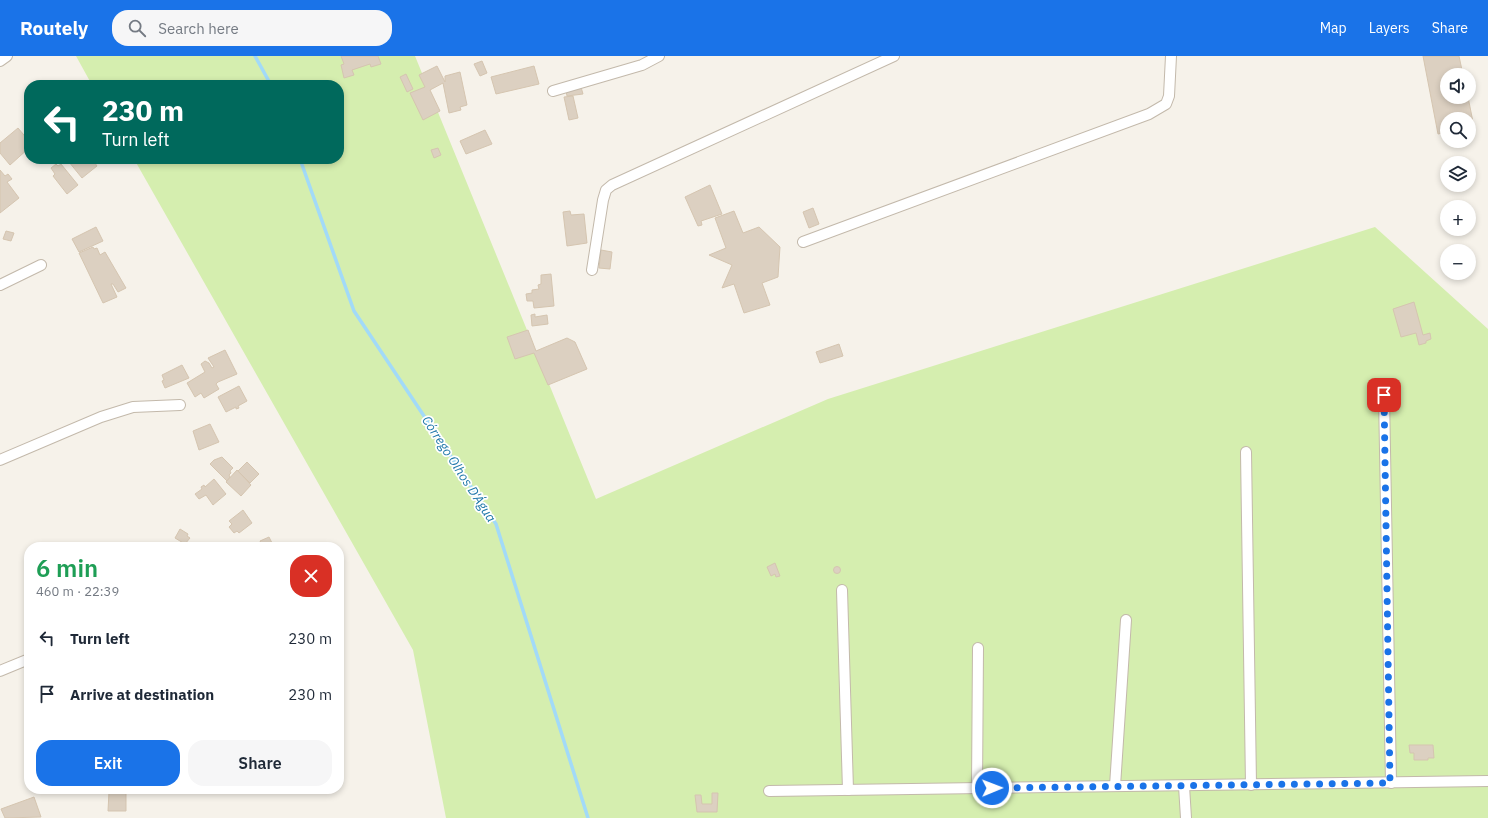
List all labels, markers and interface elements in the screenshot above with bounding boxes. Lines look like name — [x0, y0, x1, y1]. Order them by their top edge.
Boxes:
search box — [112, 10, 392, 46]
text: Routely — [20, 16, 88, 40]
icon: search — [126, 17, 148, 39]
text: Search here — [158, 19, 239, 38]
text: Map — [1320, 19, 1347, 37]
text: Layers — [1369, 19, 1410, 37]
text: Share — [1432, 19, 1468, 37]
map controls — [1440, 68, 1476, 280]
button: sound — [1440, 68, 1476, 104]
text: 230 m — [102, 92, 184, 129]
icon: left — [36, 96, 88, 148]
button: search — [1440, 112, 1476, 148]
text: Turn left — [102, 128, 170, 151]
button: layers — [1440, 156, 1476, 192]
button: + — [1440, 200, 1476, 236]
button: − — [1440, 244, 1476, 280]
pin — [1367, 378, 1401, 412]
icon: arrive — [1373, 384, 1395, 406]
water label: Córrego Olhos D'Água — [418, 413, 500, 525]
text: 6 min — [36, 552, 98, 584]
button: close — [290, 555, 332, 597]
text: 460 m · 22:39 — [36, 583, 119, 600]
icon: left — [36, 627, 58, 649]
text: Turn left — [70, 629, 130, 648]
text: 230 m — [288, 629, 332, 648]
icon: arrive — [36, 683, 58, 705]
text: Arrive at destination — [70, 685, 214, 704]
text: 230 m — [288, 685, 332, 704]
button: Exit — [36, 740, 180, 786]
button: Share — [188, 740, 332, 786]
position arrow — [971, 767, 1013, 809]

